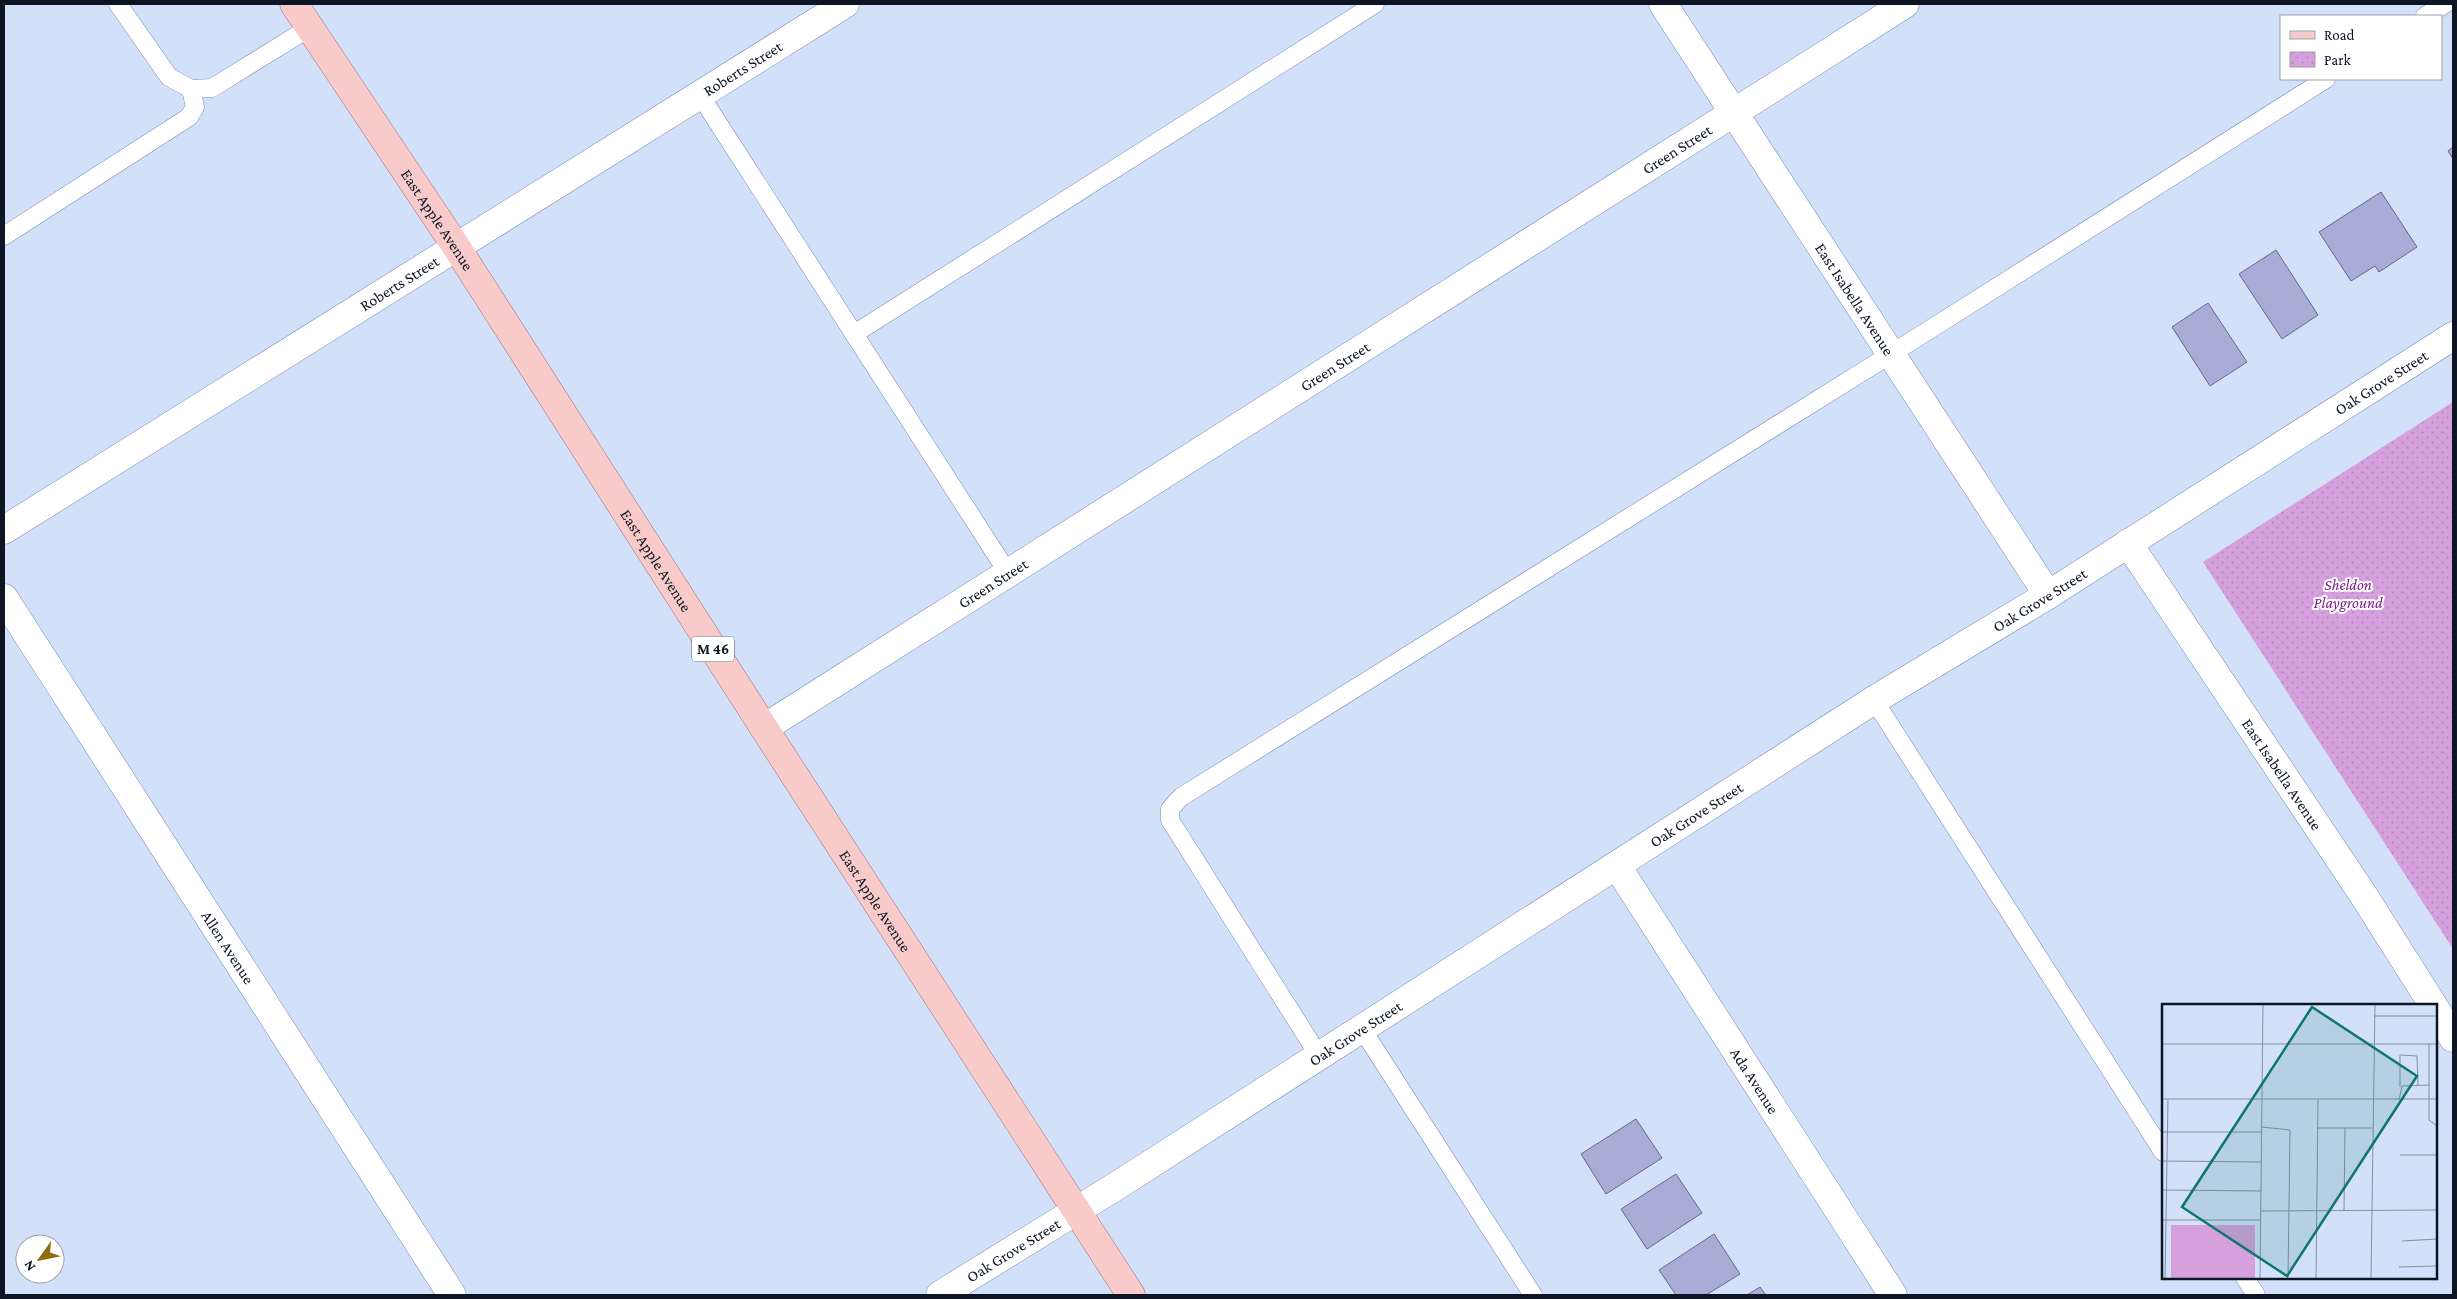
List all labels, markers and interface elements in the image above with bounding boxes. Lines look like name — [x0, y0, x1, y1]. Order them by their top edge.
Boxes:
legend — [2280, 15, 2442, 80]
text: Road — [2324, 27, 2355, 43]
street label: Roberts Street — [700, 37, 785, 99]
text: Park — [2324, 52, 2351, 68]
street label: Green Street — [1639, 120, 1715, 177]
street label: East Apple Avenue — [398, 166, 477, 273]
street label: East Isabella Avenue — [1812, 240, 1898, 358]
street label: Roberts Street — [357, 252, 442, 314]
street label: Green Street — [1297, 337, 1373, 394]
street label: Oak Grove Street — [2331, 346, 2431, 418]
street label: East Apple Avenue — [618, 506, 696, 614]
street label: Green Street — [955, 554, 1031, 611]
street label: Oak Grove Street — [1990, 564, 2090, 635]
park label: Sheldon Playground — [2313, 576, 2383, 612]
road number: M 46 — [692, 636, 734, 662]
street label: East Isabella Avenue — [2239, 715, 2326, 833]
street label: Oak Grove Street — [1646, 778, 1746, 850]
street label: East Apple Avenue — [837, 847, 915, 955]
street label: Allen Avenue — [199, 907, 258, 987]
street label: Oak Grove Street — [1306, 996, 1405, 1069]
inset map — [2162, 1004, 2437, 1279]
street label: Ada Avenue — [1728, 1044, 1782, 1117]
street label: Oak Grove Street — [963, 1214, 1064, 1285]
north arrow — [15, 1234, 65, 1284]
text: N — [20, 1257, 38, 1274]

